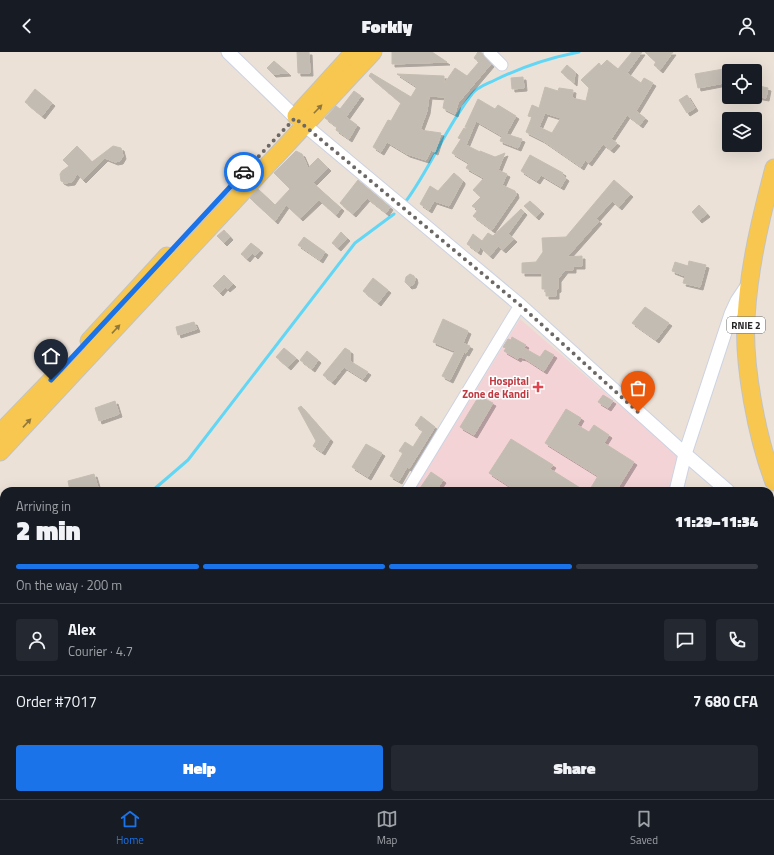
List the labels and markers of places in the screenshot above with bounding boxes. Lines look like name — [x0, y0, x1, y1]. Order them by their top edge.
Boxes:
pin — [34, 339, 68, 380]
pin — [621, 371, 655, 412]
place label: Hospital Zone de Kandi — [462, 373, 529, 402]
marker: Hospital Zone de Kandi — [532, 381, 544, 393]

